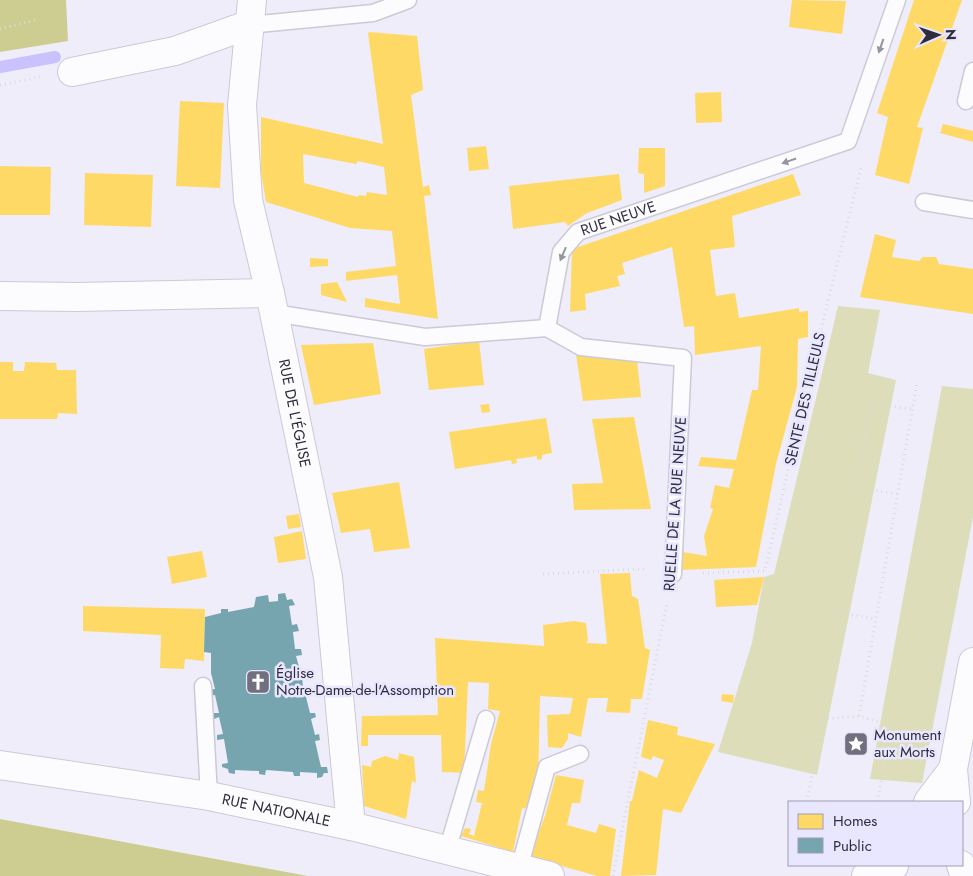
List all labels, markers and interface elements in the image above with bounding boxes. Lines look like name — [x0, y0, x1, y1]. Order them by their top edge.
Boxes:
north arrow — [913, 10, 963, 60]
text: N — [941, 29, 961, 40]
one-way arrow — [877, 39, 885, 54]
one-way arrow — [782, 158, 797, 165]
street label: RUE NEUVE — [578, 196, 659, 241]
one-way arrow — [559, 247, 567, 262]
street label: SENTE DES TILLEULS — [779, 330, 831, 468]
street label: RUE DE L'ÉGLISE — [273, 357, 316, 469]
street label: RUELLE DE LA RUE NEUVE — [658, 416, 692, 592]
place label: Église Notre-Dame-de-l'Assomption — [276, 662, 454, 701]
church icon: Église Notre-Dame-de-l'Assomption — [245, 669, 271, 695]
place label: Monument aux Morts — [874, 724, 941, 763]
place icon: Monument aux Morts — [843, 731, 869, 757]
street label: RUE NATIONALE — [220, 788, 332, 832]
legend — [788, 801, 963, 866]
text: Homes — [833, 810, 877, 832]
text: Public — [833, 835, 872, 857]

